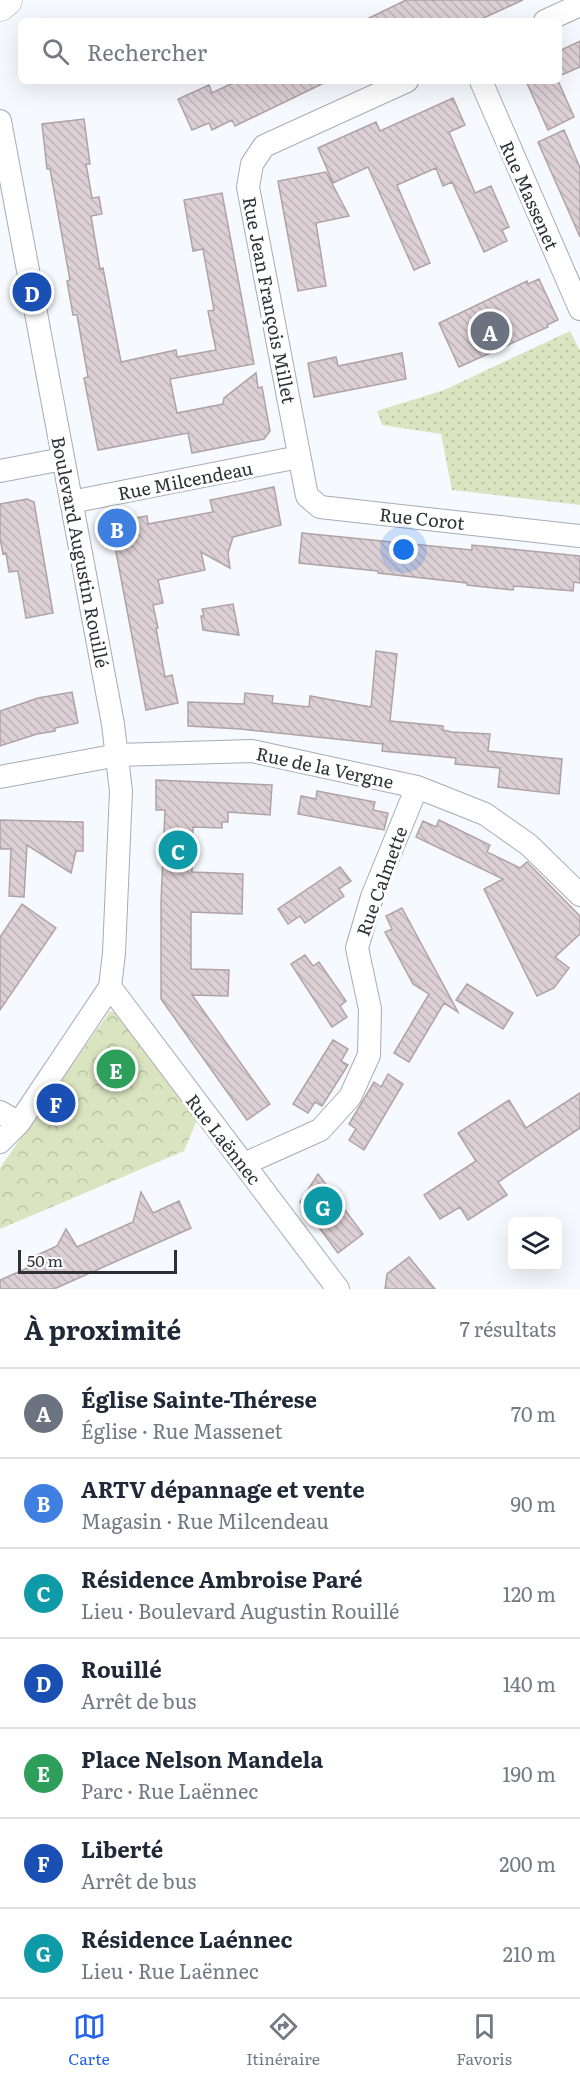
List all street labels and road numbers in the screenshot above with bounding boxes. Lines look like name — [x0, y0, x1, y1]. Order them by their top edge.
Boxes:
street label: Rue Massenet — [494, 136, 567, 255]
street label: Rue Jean François Millet — [237, 194, 303, 406]
street label: Boulevard Augustin Rouillé — [45, 434, 117, 670]
street label: Rue Milcendeau — [115, 454, 255, 506]
street label: Rue Corot — [378, 500, 467, 536]
street label: Rue de la Vergne — [254, 739, 396, 795]
street label: Rue Calmette — [349, 822, 413, 940]
street label: Rue Laënnec — [180, 1088, 268, 1190]

